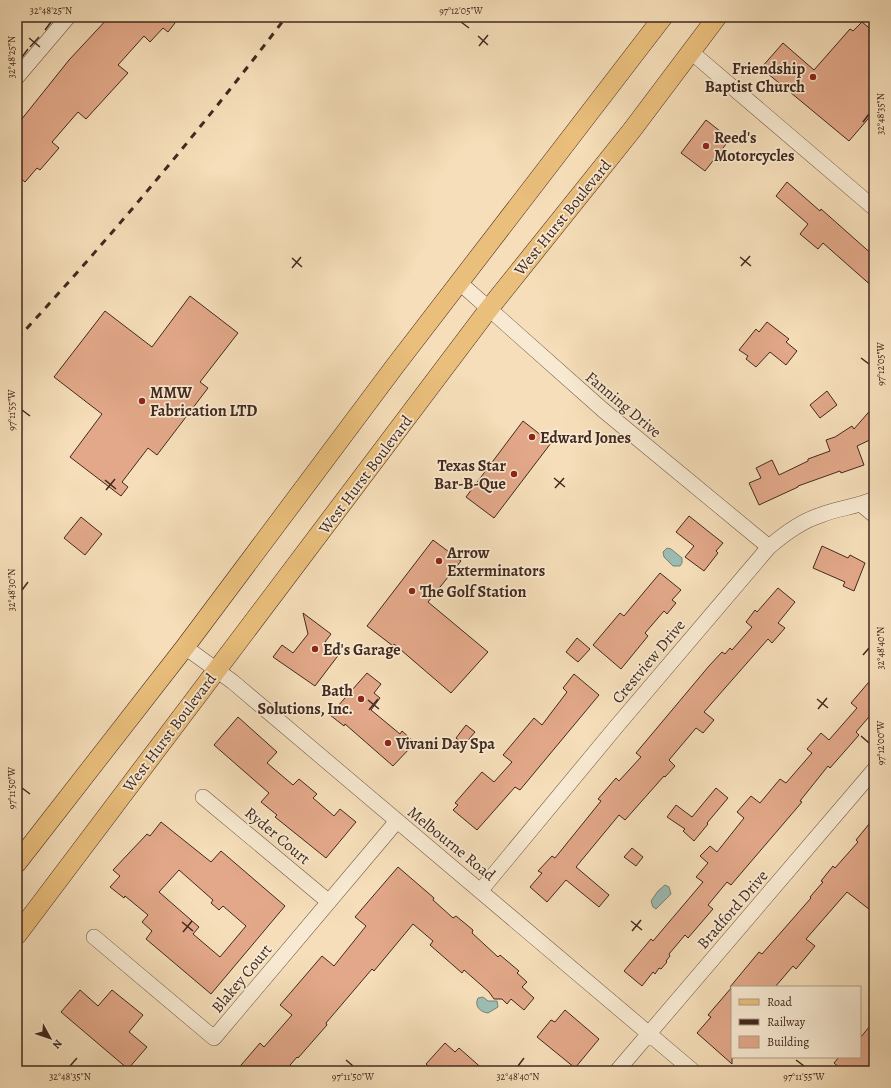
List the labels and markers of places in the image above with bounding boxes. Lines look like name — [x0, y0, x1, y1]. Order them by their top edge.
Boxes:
place label: Friendship Baptist Church — [705, 58, 805, 98]
marker: Friendship Baptist Church — [808, 72, 818, 82]
place label: Reed's Motorcycles — [714, 127, 795, 167]
marker: Reed's Motorcycles — [701, 141, 711, 151]
place label: MMW Fabrication LTD — [150, 382, 257, 422]
marker: MMW Fabrication LTD — [137, 396, 147, 406]
place label: Edward Jones — [540, 427, 631, 449]
marker: Edward Jones — [527, 432, 537, 442]
place label: Texas Star Bar-B-Que — [434, 455, 506, 495]
marker: Texas Star Bar-B-Que — [509, 469, 519, 479]
place label: Arrow Exterminators — [446, 542, 545, 582]
marker: Arrow Exterminators — [434, 556, 444, 566]
place label: The Golf Station — [420, 581, 526, 603]
marker: The Golf Station — [407, 586, 417, 596]
place label: Ed's Garage — [323, 639, 401, 661]
marker: Ed's Garage — [310, 644, 320, 654]
place label: Bath Solutions, Inc. — [258, 680, 353, 720]
marker: Bath Solutions, Inc. — [356, 694, 366, 704]
place label: Vivani Day Spa — [395, 733, 495, 755]
marker: Vivani Day Spa — [383, 738, 393, 748]

